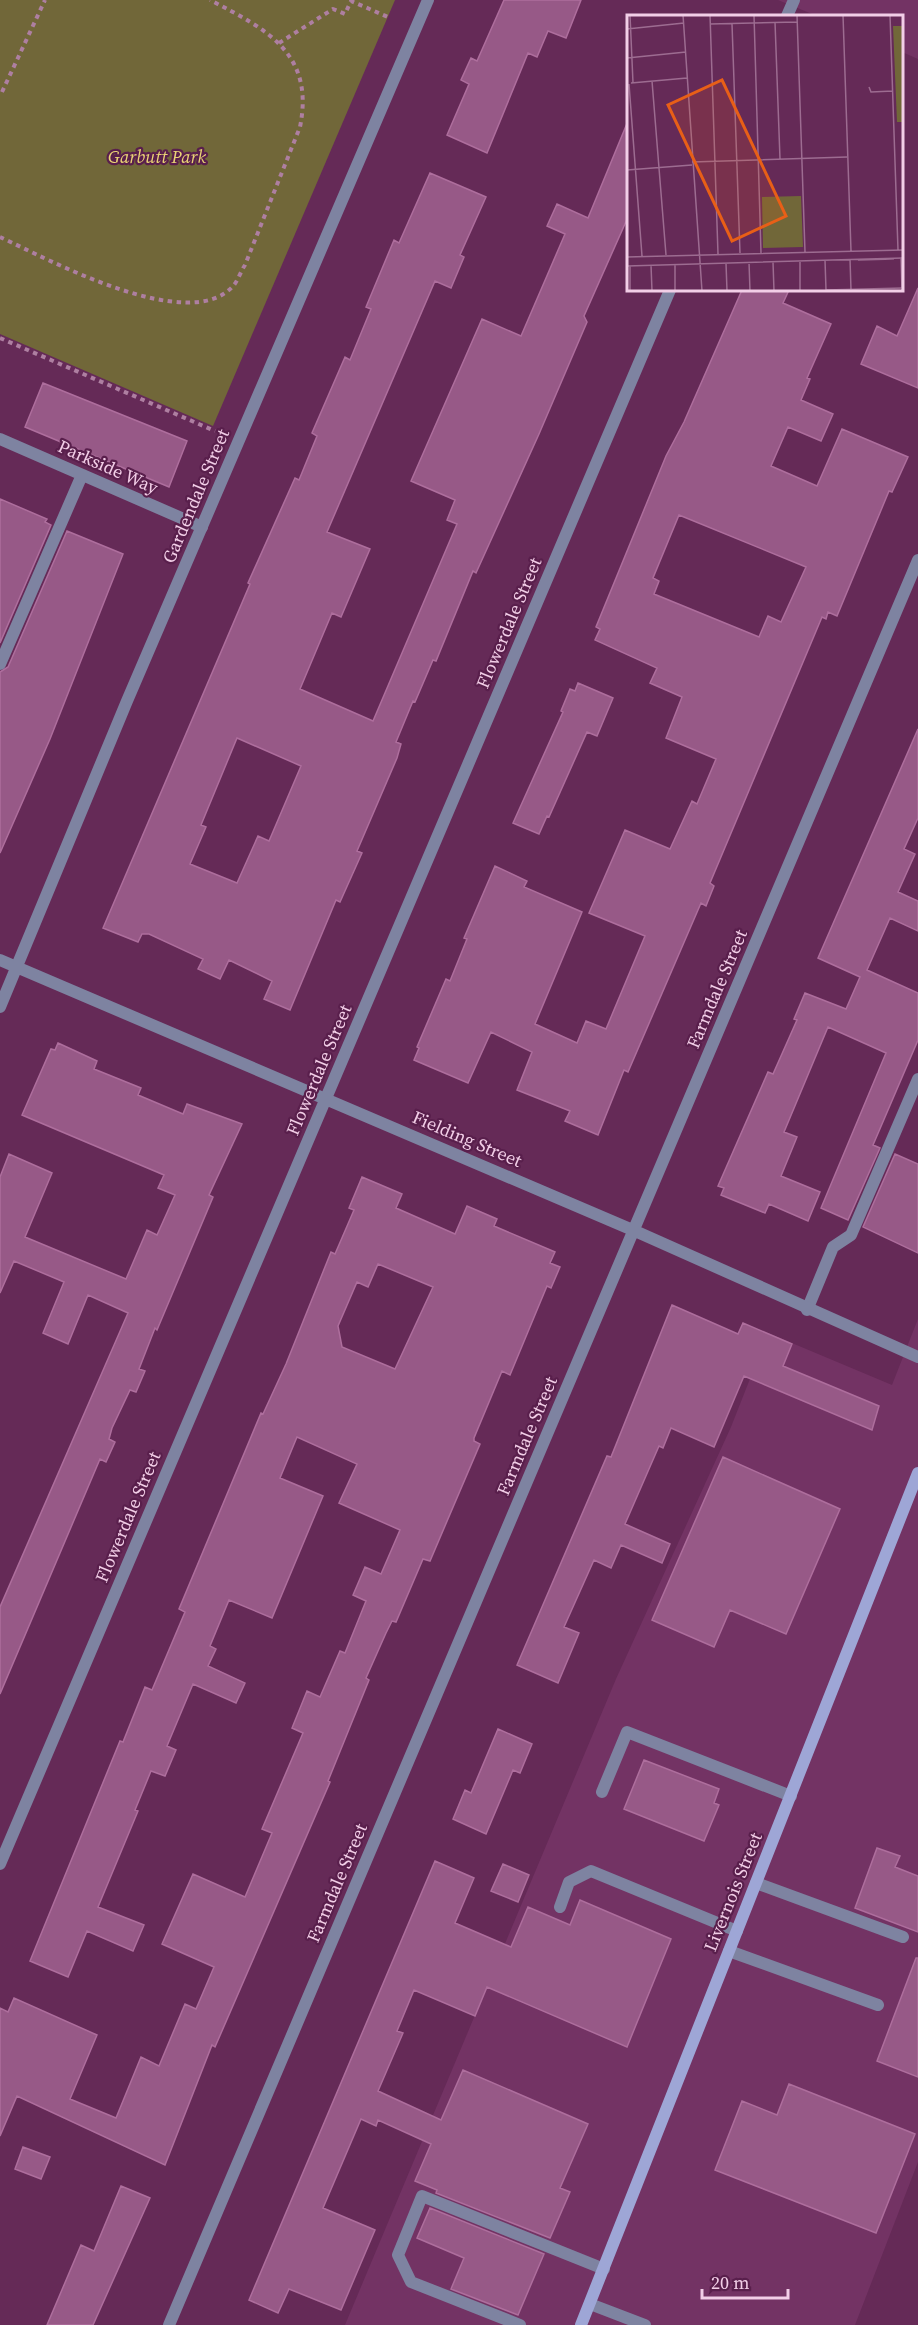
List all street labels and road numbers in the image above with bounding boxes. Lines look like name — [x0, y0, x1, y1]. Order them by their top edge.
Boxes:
street label: Gardendale Street — [156, 425, 235, 567]
street label: Parkside Way — [54, 433, 163, 500]
street label: Flowerdale Street — [470, 553, 547, 692]
street label: Farmdale Street — [680, 925, 753, 1052]
street label: Flowerdale Street — [280, 1000, 357, 1139]
street label: Fielding Street — [409, 1104, 526, 1173]
street label: Farmdale Street — [490, 1372, 563, 1499]
street label: Flowerdale Street — [89, 1447, 166, 1586]
street label: Farmdale Street — [300, 1819, 373, 1946]
street label: Livernois Street — [697, 1829, 768, 1955]

